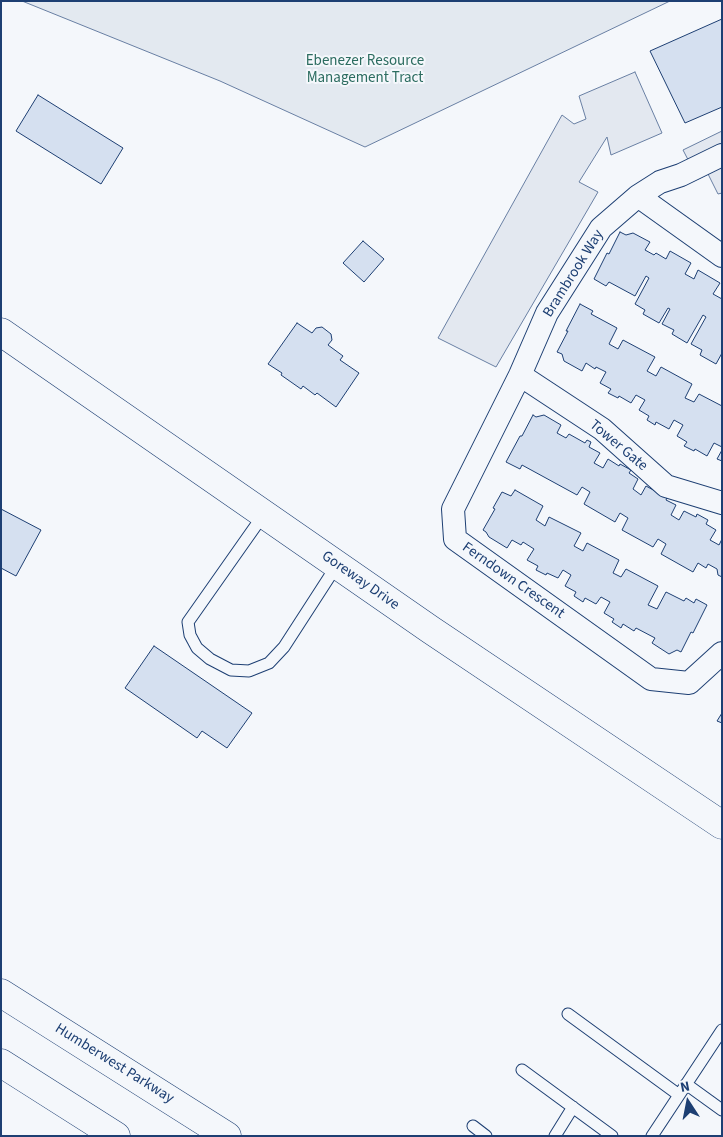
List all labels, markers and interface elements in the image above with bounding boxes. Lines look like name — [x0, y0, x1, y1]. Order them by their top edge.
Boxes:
park label: Ebenezer Resource Management Tract — [306, 53, 424, 88]
street label: Brambrook Way — [540, 227, 608, 321]
street label: Tower Gate — [585, 416, 651, 476]
street label: Ferndown Crescent — [458, 539, 568, 623]
street label: Goreway Drive — [318, 548, 402, 614]
street label: Humberwest Parkway — [51, 1020, 177, 1108]
north arrow — [663, 1077, 713, 1127]
text: N — [679, 1077, 692, 1098]

